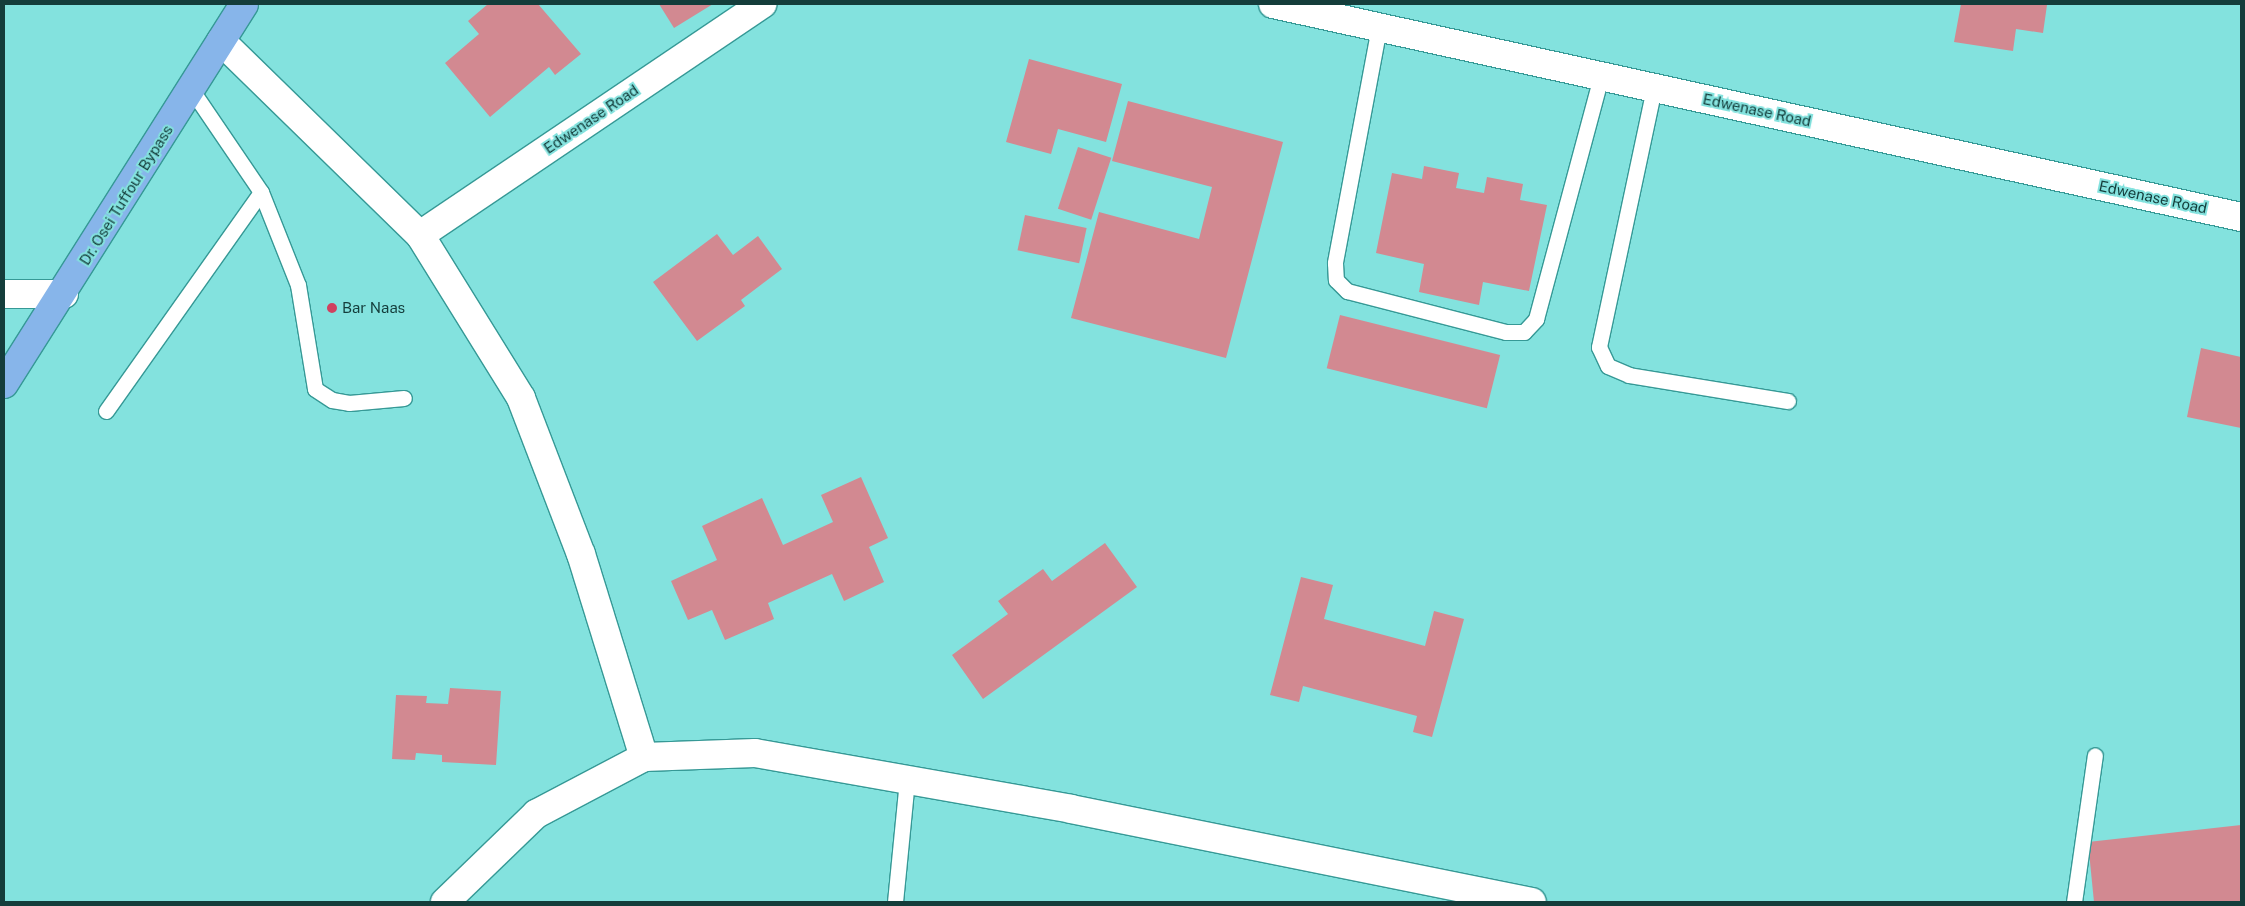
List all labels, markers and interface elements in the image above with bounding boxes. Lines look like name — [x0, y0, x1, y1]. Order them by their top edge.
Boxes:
street label: Edwenase Road — [540, 81, 642, 157]
street label: Edwenase Road — [1701, 90, 1813, 130]
street label: Dr. Osei Tuffour Bypass — [76, 122, 176, 268]
street label: Edwenase Road — [2097, 177, 2209, 217]
place label: Bar Naas — [342, 299, 405, 317]
marker: Bar Naas — [326, 302, 338, 314]

